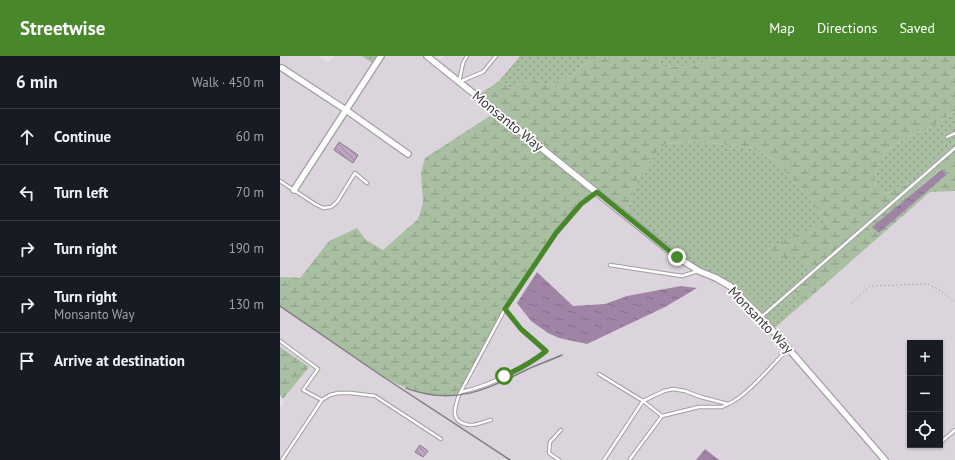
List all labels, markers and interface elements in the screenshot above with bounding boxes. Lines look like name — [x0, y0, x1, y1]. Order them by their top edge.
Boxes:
text: Streetwise — [20, 16, 105, 40]
text: Map — [769, 19, 795, 37]
text: Directions — [817, 19, 877, 37]
text: Saved — [899, 19, 935, 37]
text: 6 min — [16, 71, 57, 93]
text: Walk · 450 m — [192, 74, 264, 91]
street label: Monsanto Way — [469, 87, 548, 156]
icon: ahead — [16, 126, 38, 148]
text: Continue — [54, 127, 111, 146]
text: 60 m — [236, 128, 264, 145]
icon: left — [16, 182, 38, 204]
text: Turn left — [54, 183, 108, 202]
text: 70 m — [236, 184, 264, 201]
icon: right — [16, 238, 38, 260]
text: Turn right — [54, 239, 117, 258]
text: 190 m — [229, 240, 264, 257]
route end — [668, 248, 686, 266]
street label: Monsanto Way — [724, 283, 798, 358]
text: Turn right — [54, 287, 117, 306]
icon: right — [16, 294, 38, 316]
text: 130 m — [229, 296, 264, 313]
text: Monsanto Way — [54, 306, 135, 323]
map controls — [907, 340, 943, 448]
button: + — [907, 340, 943, 376]
icon: arrive — [16, 350, 38, 372]
text: Arrive at destination — [54, 351, 185, 370]
route start — [495, 367, 513, 385]
button: − — [907, 376, 943, 412]
button: locate — [907, 412, 943, 448]

